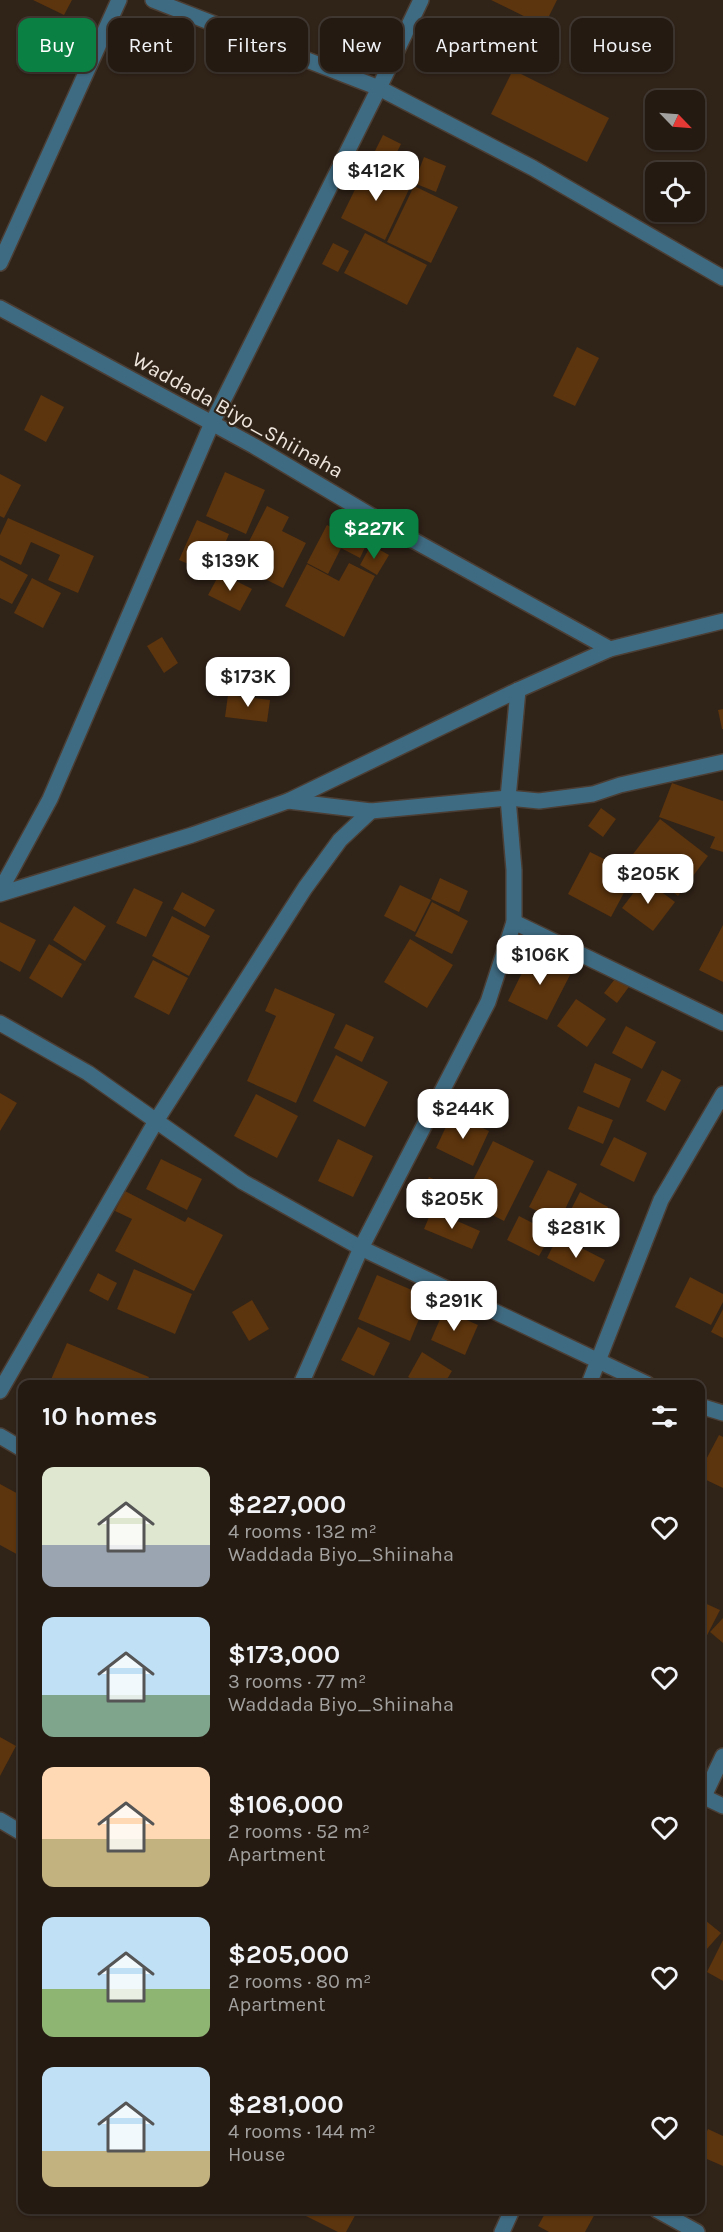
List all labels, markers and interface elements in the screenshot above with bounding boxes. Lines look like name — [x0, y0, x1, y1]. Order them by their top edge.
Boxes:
chip: Buy — [18, 18, 96, 72]
chip: Rent — [108, 18, 194, 72]
chip: Filters — [206, 18, 308, 72]
chip: New — [320, 18, 403, 72]
chip: Apartment — [415, 18, 559, 72]
chip: House — [571, 18, 673, 72]
north arrow — [645, 90, 705, 150]
map controls — [645, 90, 705, 222]
pin: $412K — [334, 151, 418, 202]
text: $412K — [347, 159, 405, 182]
button: locate — [645, 162, 705, 222]
street label: Waddada Biyo_Shiinaha — [128, 347, 348, 483]
pin: $227K — [332, 509, 416, 560]
text: $227K — [343, 517, 405, 540]
pin: $139K — [188, 541, 272, 592]
text: $139K — [201, 549, 259, 572]
pin: $173K — [206, 657, 290, 708]
text: $173K — [220, 665, 276, 688]
pin: $205K — [606, 854, 690, 905]
text: $205K — [616, 862, 680, 885]
pin: $106K — [498, 935, 582, 986]
text: $106K — [511, 943, 569, 966]
pin: $244K — [421, 1089, 505, 1140]
text: $244K — [432, 1097, 494, 1120]
pin: $205K — [410, 1179, 494, 1230]
text: $205K — [420, 1187, 484, 1210]
pin: $281K — [534, 1208, 618, 1259]
text: $281K — [546, 1216, 606, 1239]
pin: $291K — [412, 1281, 496, 1332]
text: $291K — [425, 1289, 483, 1312]
icon: filters — [648, 1400, 681, 1433]
text: 10 homes — [42, 1401, 157, 1432]
text: $227,000 — [228, 1489, 346, 1520]
icon: home — [90, 1491, 162, 1563]
icon: heart — [648, 1511, 681, 1544]
text: 4 rooms · 132 m² — [228, 1520, 377, 1543]
text: Waddada Biyo_Shiinaha — [228, 1543, 454, 1566]
text: $173,000 — [228, 1639, 340, 1670]
icon: home — [90, 1641, 162, 1713]
icon: heart — [648, 1661, 681, 1694]
text: 3 rooms · 77 m² — [228, 1670, 366, 1693]
text: Waddada Biyo_Shiinaha — [228, 1693, 454, 1716]
text: $106,000 — [228, 1789, 343, 1820]
icon: home — [90, 1791, 162, 1863]
icon: heart — [648, 1811, 681, 1844]
text: 2 rooms · 52 m² — [228, 1820, 370, 1843]
text: Apartment — [228, 1843, 326, 1866]
text: $205,000 — [228, 1939, 349, 1970]
icon: home — [90, 1941, 162, 2013]
icon: heart — [648, 1961, 681, 1994]
text: 2 rooms · 80 m² — [228, 1970, 371, 1993]
text: Apartment — [228, 1993, 326, 2016]
text: $281,000 — [228, 2089, 344, 2120]
icon: home — [90, 2091, 162, 2163]
icon: heart — [648, 2111, 681, 2144]
text: 4 rooms · 144 m² — [228, 2120, 376, 2143]
text: House — [228, 2143, 285, 2166]

